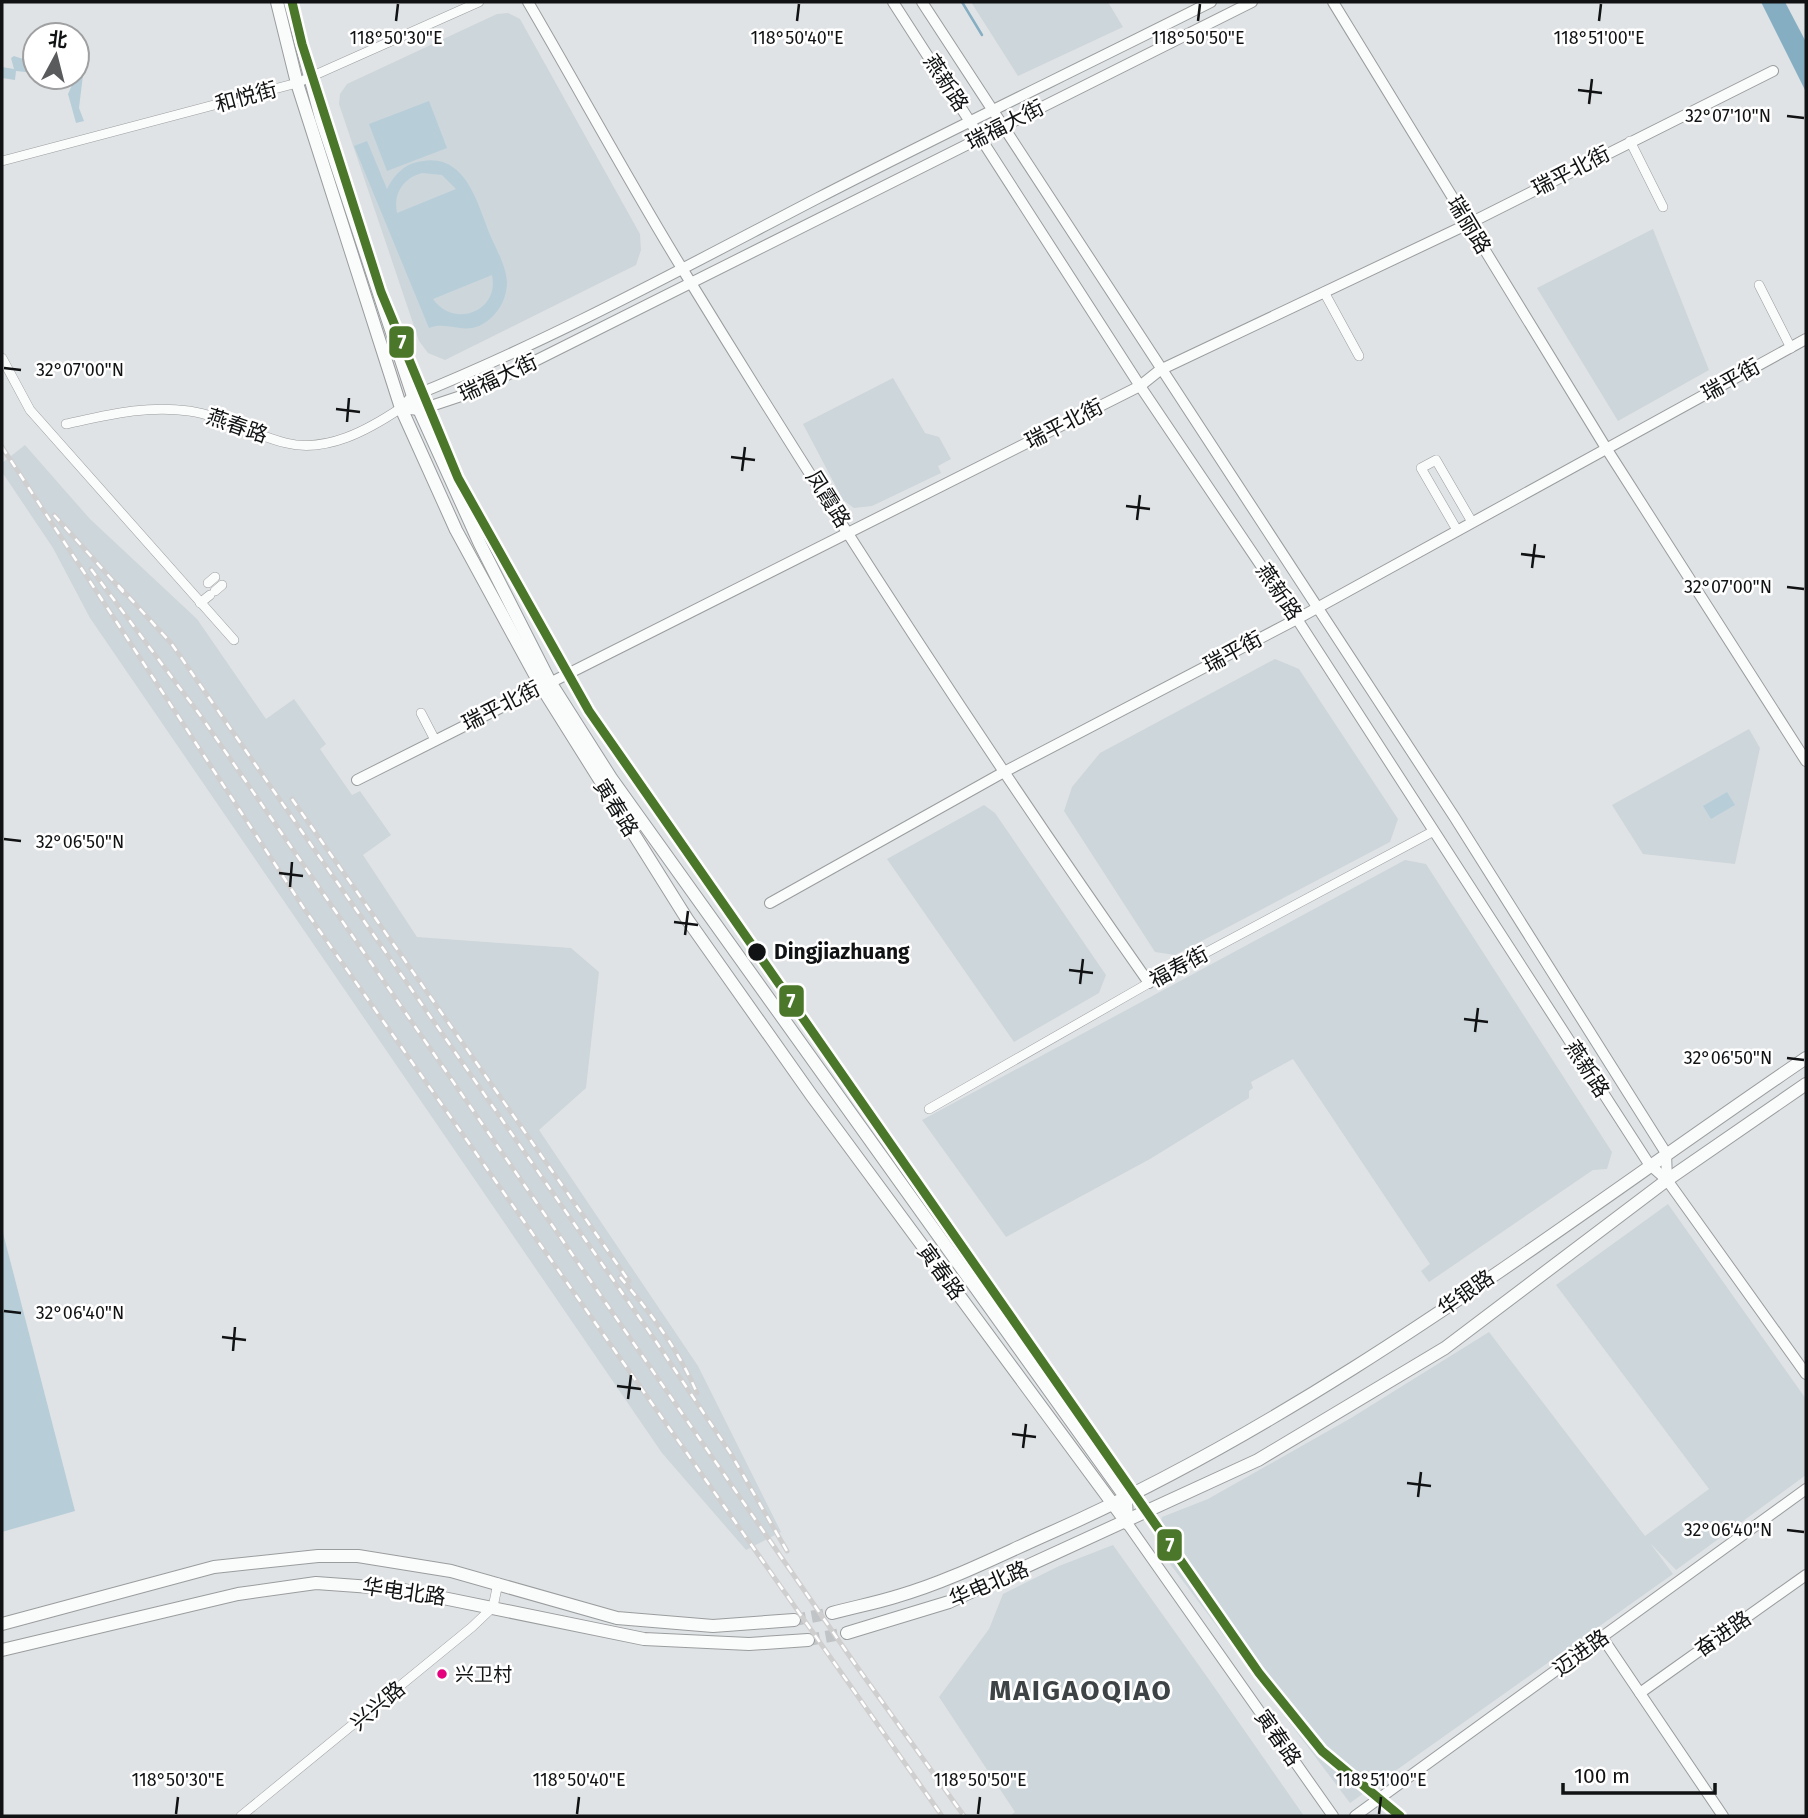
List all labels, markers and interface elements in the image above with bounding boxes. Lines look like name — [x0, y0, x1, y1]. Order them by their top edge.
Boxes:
north arrow — [21, 21, 91, 91]
text: 北 — [47, 27, 69, 52]
text: 118°50'30"E — [349, 27, 443, 49]
text: 118°50'40"E — [750, 27, 844, 49]
text: 118°50'50"E — [1151, 27, 1245, 49]
text: 118°51'00"E — [1553, 27, 1645, 49]
street label: 燕新路 — [918, 50, 974, 116]
street label: 和悦街 — [212, 76, 280, 118]
street label: 瑞福大街 — [962, 94, 1048, 156]
text: 32°07'10"N — [1685, 105, 1771, 127]
street label: 瑞平北街 — [1528, 140, 1614, 202]
street label: 瑞丽路 — [1442, 191, 1496, 259]
line badge: 7 — [388, 325, 415, 359]
text: 7 — [398, 331, 407, 354]
street label: 瑞福大街 — [454, 348, 542, 408]
street label: 瑞平街 — [1697, 353, 1765, 407]
text: 32°07'00"N — [36, 359, 124, 381]
street label: 瑞平北街 — [1021, 393, 1107, 455]
street label: 燕春路 — [203, 403, 271, 449]
street label: 凤霞路 — [800, 465, 856, 533]
street label: 燕新路 — [1251, 559, 1307, 625]
text: 32°07'00"N — [1684, 576, 1772, 598]
street label: 瑞平街 — [1199, 626, 1267, 678]
street label: 瑞平北街 — [458, 675, 544, 737]
street label: 寅春路 — [588, 774, 644, 842]
text: 32°06'50"N — [36, 831, 124, 853]
place label: Dingjiazhuang — [774, 939, 910, 965]
marker: Dingjiazhuang — [746, 941, 768, 963]
street label: 福寿街 — [1145, 941, 1213, 993]
line badge: 7 — [778, 984, 805, 1018]
text: 7 — [787, 990, 796, 1013]
street label: 燕新路 — [1559, 1036, 1615, 1102]
text: 32°06'50"N — [1684, 1047, 1772, 1069]
street label: 寅春路 — [912, 1239, 970, 1305]
street label: 华银路 — [1433, 1264, 1499, 1322]
text: 32°06'40"N — [36, 1302, 124, 1324]
text: 32°06'40"N — [1684, 1519, 1772, 1541]
line badge: 7 — [1156, 1528, 1183, 1562]
text: 7 — [1166, 1534, 1175, 1557]
street label: 华电北路 — [945, 1556, 1033, 1612]
street label: 华电北路 — [361, 1573, 447, 1611]
street label: 奋进路 — [1690, 1605, 1756, 1663]
street label: 迈进路 — [1548, 1624, 1614, 1682]
place label: 兴卫村 — [455, 1663, 512, 1686]
marker: 兴卫村 — [435, 1667, 449, 1681]
district label: MAIGAOQIAO — [989, 1674, 1173, 1707]
street label: 兴兴路 — [346, 1676, 410, 1736]
street label: 寅春路 — [1249, 1705, 1307, 1771]
scale bar — [1563, 1752, 1715, 1796]
text: 100 m — [1574, 1763, 1630, 1789]
text: 118°50'30"E — [131, 1769, 225, 1791]
text: 118°50'40"E — [532, 1769, 626, 1791]
text: 118°50'50"E — [933, 1769, 1027, 1791]
text: 118°51'00"E — [1335, 1769, 1427, 1791]

